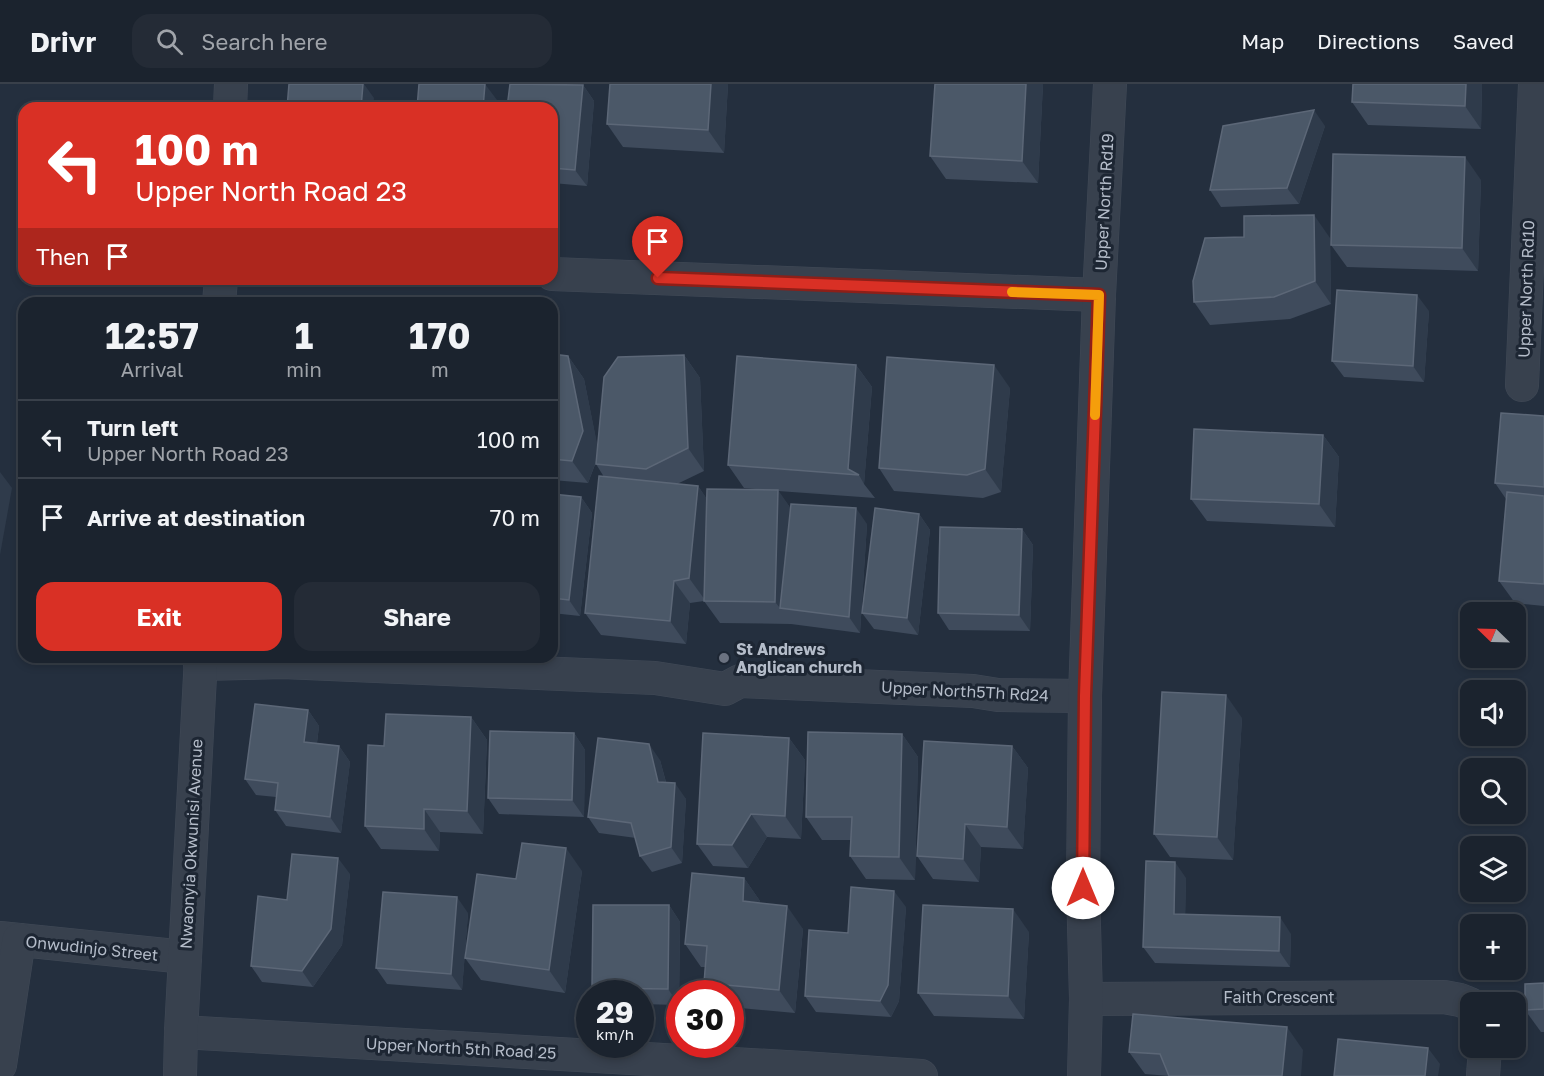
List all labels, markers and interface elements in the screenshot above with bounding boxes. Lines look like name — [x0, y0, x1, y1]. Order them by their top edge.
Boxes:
search box — [132, 14, 552, 68]
text: Drivr — [30, 25, 96, 58]
icon: search — [153, 25, 186, 58]
text: Search here — [201, 28, 327, 55]
text: Map — [1241, 28, 1284, 54]
text: Directions — [1317, 28, 1420, 54]
text: Saved — [1453, 28, 1514, 54]
text: 100 m — [135, 124, 258, 174]
icon: left — [36, 126, 114, 204]
street label: Upper North Rd19 — [1090, 133, 1118, 271]
text: Upper North Road 23 — [135, 175, 407, 207]
pin — [632, 216, 683, 278]
street label: Upper North Rd10 — [1514, 220, 1538, 358]
icon: arrive — [641, 225, 674, 258]
icon: arrive — [101, 240, 134, 273]
text: Then — [36, 243, 89, 270]
text: 12:57 — [105, 314, 199, 357]
text: 1 — [295, 314, 313, 357]
text: 170 — [409, 314, 471, 357]
text: Arrival — [121, 357, 184, 381]
text: min — [286, 357, 322, 381]
text: m — [431, 357, 449, 381]
text: Turn left — [87, 414, 178, 441]
icon: left — [36, 423, 69, 456]
text: 100 m — [477, 426, 540, 453]
text: Upper North Road 23 — [87, 441, 289, 465]
icon: arrive — [36, 501, 69, 534]
text: Arrive at destination — [87, 504, 305, 531]
text: 70 m — [490, 504, 540, 531]
button: Exit — [36, 582, 282, 651]
button: Share — [294, 582, 540, 651]
north arrow — [1460, 602, 1526, 668]
map controls — [1460, 602, 1526, 1058]
place label: St Andrews Anglican church — [736, 639, 862, 677]
marker: St Andrews Anglican church — [717, 651, 731, 665]
street label: Upper North5Th Rd24 — [881, 677, 1049, 705]
button: sound — [1460, 680, 1526, 746]
street label: Nwaonyia Okwunisi Avenue — [176, 738, 206, 950]
button: search — [1460, 758, 1526, 824]
button: layers — [1460, 836, 1526, 902]
position arrow — [1051, 856, 1115, 920]
button: + — [1460, 914, 1526, 980]
street label: Onwudinjo Street — [25, 931, 159, 965]
speed limit sign: 30 — [666, 980, 744, 1058]
street label: Faith Crescent — [1223, 987, 1335, 1007]
button: − — [1460, 992, 1526, 1058]
text: 29 — [596, 994, 634, 1030]
text: km/h — [596, 1025, 634, 1043]
street label: Upper North 5th Road 25 — [365, 1033, 557, 1063]

